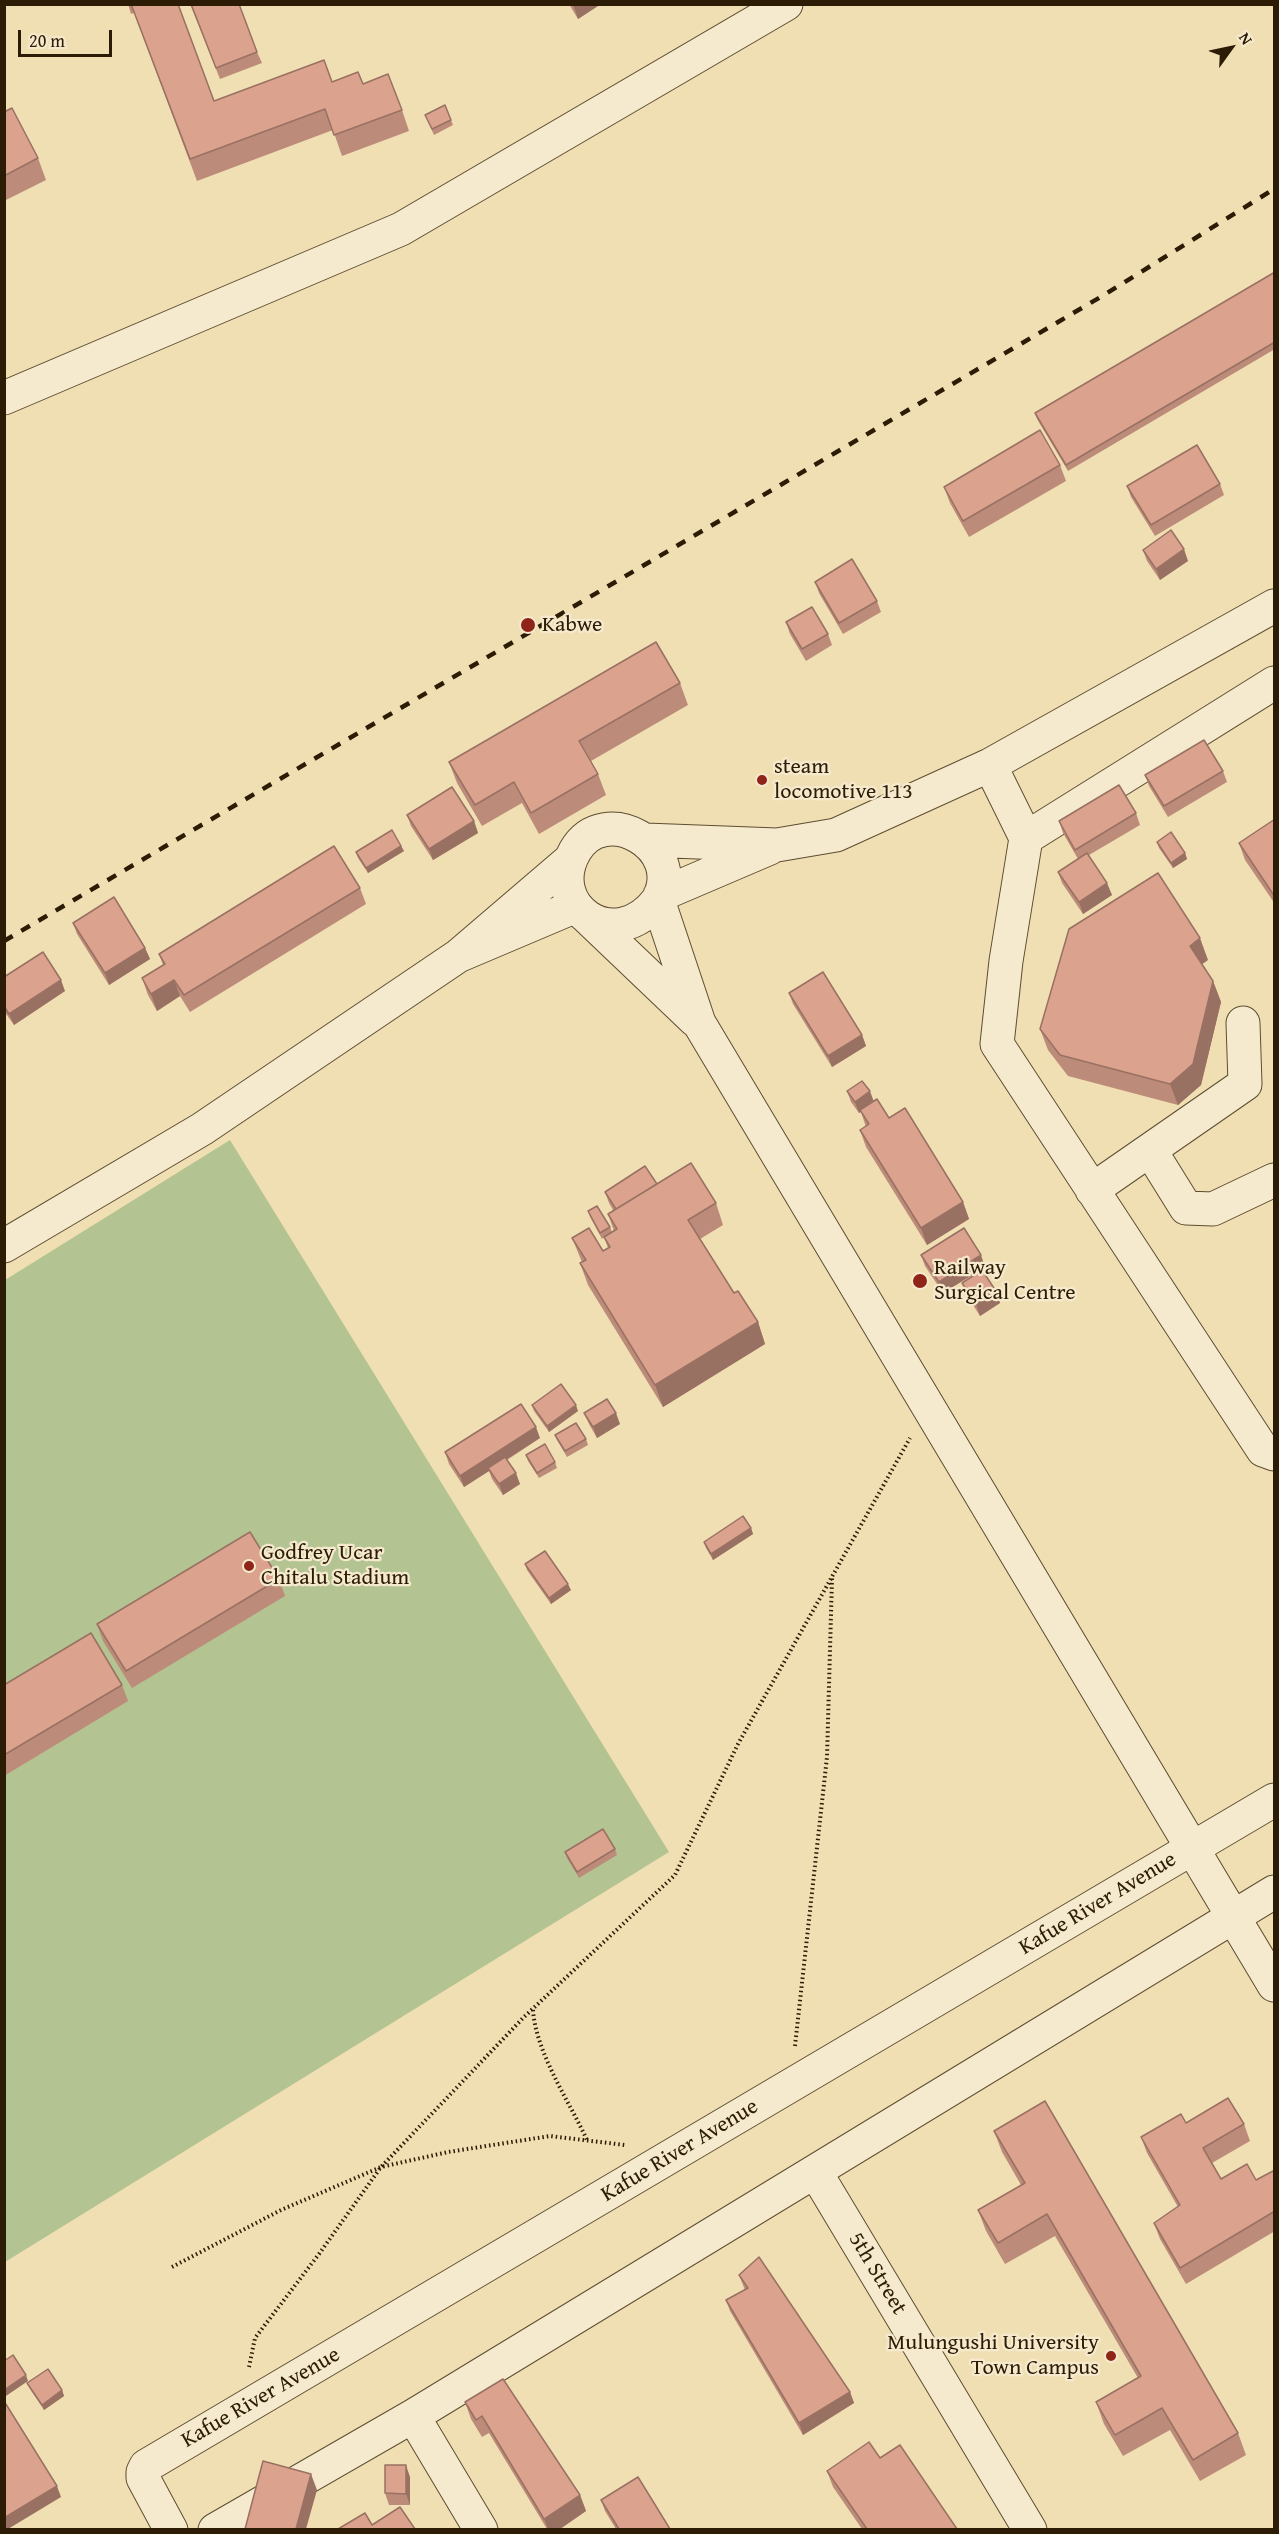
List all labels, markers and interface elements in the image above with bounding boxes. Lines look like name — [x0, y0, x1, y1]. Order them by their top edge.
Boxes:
scale bar — [21, 18, 116, 56]
north arrow — [1201, 18, 1261, 78]
text: 20 m — [29, 27, 65, 54]
text: N — [1233, 27, 1259, 49]
place label: Kabwe — [542, 612, 602, 638]
marker: Kabwe — [519, 616, 537, 634]
place label: steam locomotive 113 — [774, 754, 913, 806]
marker: steam locomotive 113 — [755, 773, 769, 787]
place label: Railway Surgical Centre — [934, 1255, 1075, 1306]
marker: Railway Surgical Centre — [911, 1272, 929, 1290]
place label: Godfrey Ucar Chitalu Stadium — [261, 1540, 409, 1592]
marker: Godfrey Ucar Chitalu Stadium — [242, 1559, 256, 1573]
street label: Kafue River Avenue — [1015, 1847, 1181, 1961]
street label: Kafue River Avenue — [597, 2094, 763, 2208]
street label: 5th Street — [842, 2228, 912, 2320]
place label: Mulungushi University Town Campus — [887, 2330, 1099, 2382]
street label: Kafue River Avenue — [177, 2342, 345, 2454]
marker: Mulungushi University Town Campus — [1104, 2349, 1118, 2363]

